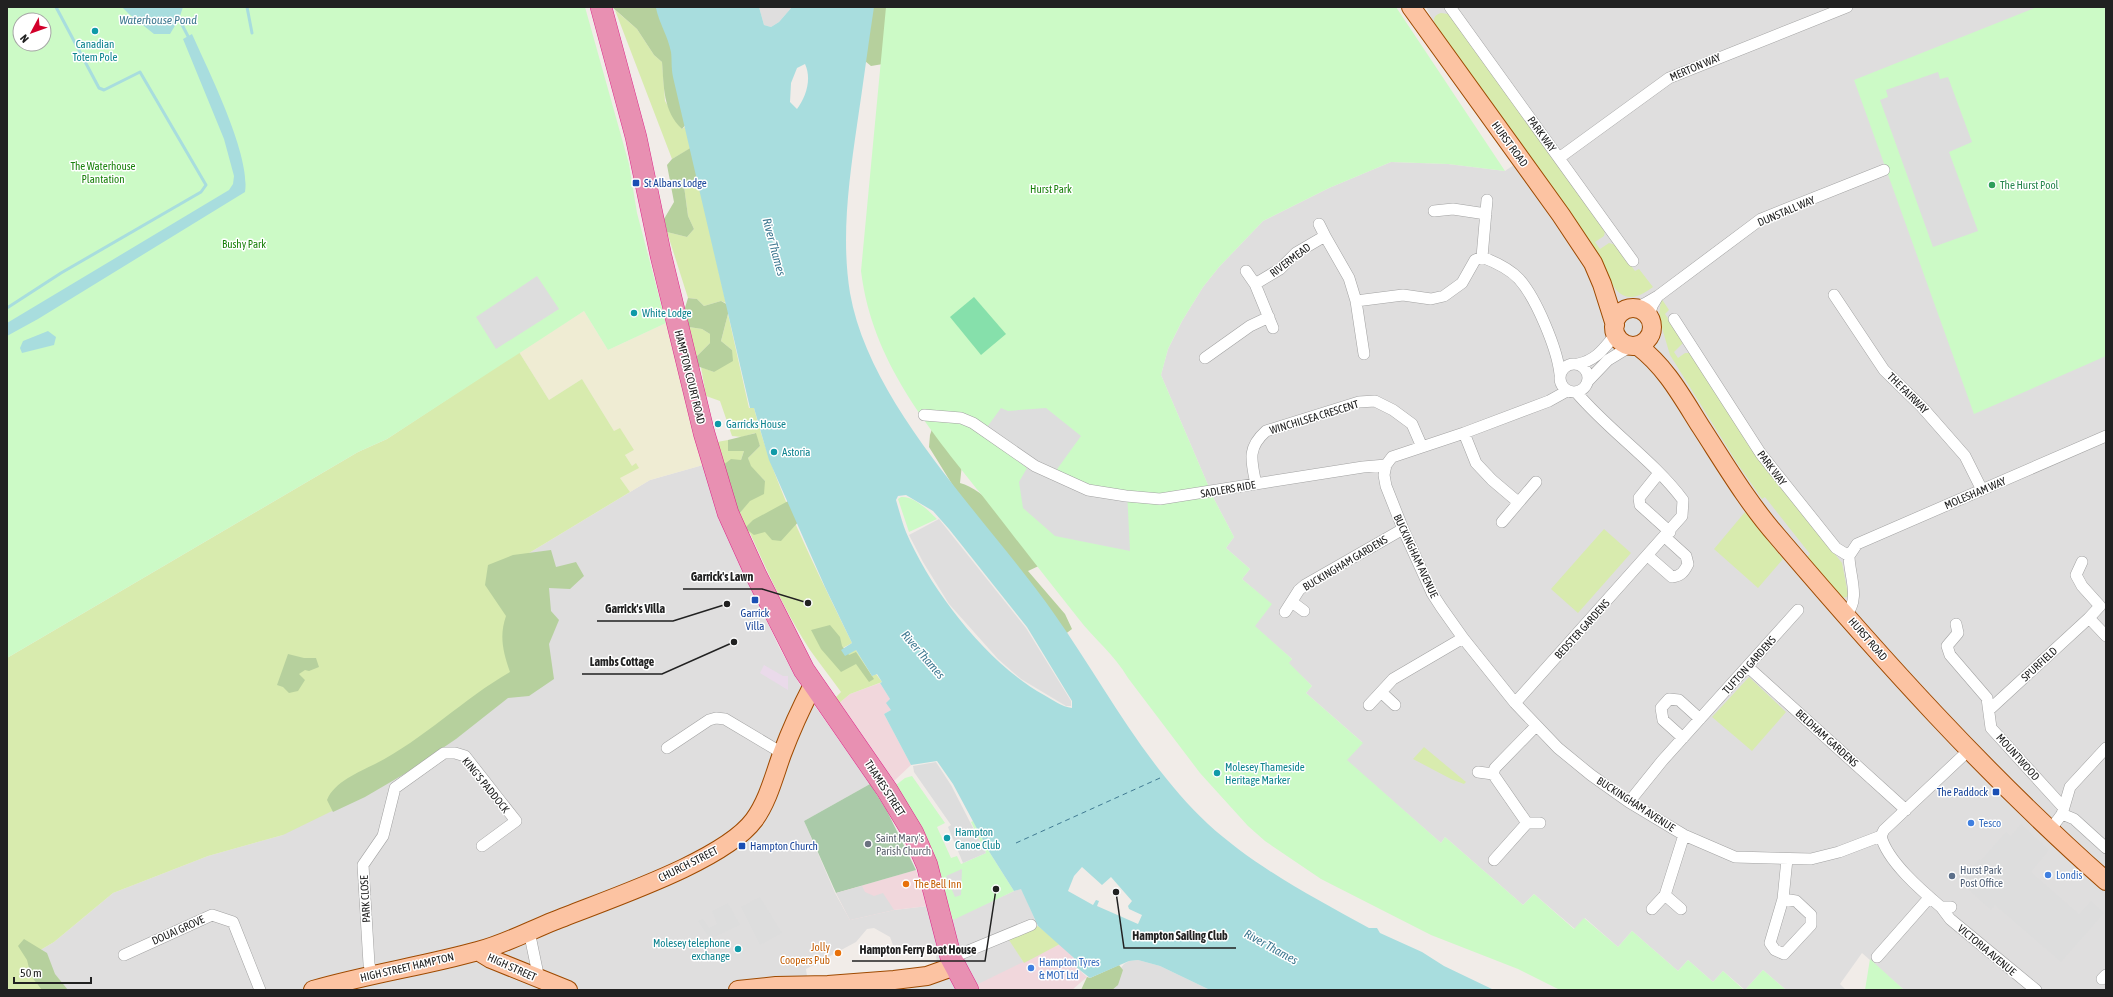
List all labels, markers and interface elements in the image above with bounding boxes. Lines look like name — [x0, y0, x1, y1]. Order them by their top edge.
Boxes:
north arrow — [12, 12, 52, 52]
water label: Waterhouse Pond — [119, 13, 197, 27]
marker: Canadian Totem Pole — [90, 26, 100, 36]
text: N — [18, 32, 31, 45]
place label: Canadian Totem Pole — [72, 38, 118, 63]
street label: MERTON WAY — [1668, 51, 1722, 83]
street label: PARK WAY — [1525, 114, 1559, 154]
street label: HURST ROAD — [1490, 119, 1530, 169]
park label: The Waterhouse Plantation — [70, 160, 136, 185]
place label: St Albans Lodge — [644, 177, 707, 189]
marker: St Albans Lodge — [631, 178, 641, 188]
place label: The Hurst Pool — [2000, 179, 2059, 191]
marker: The Hurst Pool — [1987, 180, 1997, 190]
park label: Hurst Park — [1030, 183, 1072, 195]
street label: DUNSTALL WAY — [1756, 194, 1817, 228]
water label: River Thames — [760, 217, 788, 277]
park label: Bushy Park — [222, 238, 266, 250]
street label: RIVERMEAD — [1267, 241, 1313, 279]
place label: White Lodge — [642, 307, 692, 319]
marker: White Lodge — [629, 308, 639, 318]
street label: HAMPTON COURT ROAD — [673, 329, 707, 425]
street label: THE FAIRWAY — [1885, 370, 1931, 416]
street label: WINCHILSEA CRESCENT — [1268, 398, 1360, 436]
place label: Garricks House — [726, 418, 786, 430]
marker: Garricks House — [713, 419, 723, 429]
place label: Astoria — [782, 446, 810, 458]
marker: Astoria — [769, 447, 779, 457]
street label: PARK WAY — [1755, 448, 1789, 488]
street label: MOLESHAM WAY — [1943, 475, 2008, 511]
street label: SADLERS RIDE — [1199, 478, 1257, 500]
street label: BUCKINGHAM AVENUE — [1391, 512, 1441, 600]
street label: BUCKINGHAM GARDENS — [1301, 533, 1390, 593]
callout: Garrick's Lawn — [683, 565, 762, 589]
text: Garrick's Lawn — [691, 570, 753, 584]
marker: Garrick Villa — [750, 595, 760, 605]
callout: Garrick's Villa — [597, 597, 673, 621]
street label: BEDSTER GARDENS — [1552, 597, 1612, 661]
text: Garrick's Villa — [605, 602, 665, 616]
place label: Garrick Villa — [741, 607, 770, 632]
street label: HURST ROAD — [1846, 615, 1890, 663]
water label: River Thames — [898, 628, 948, 682]
street label: TUFTON GARDENS — [1720, 633, 1778, 696]
street label: SPURFIELD — [2019, 644, 2059, 684]
callout: Lambs Cottage — [582, 650, 662, 674]
text: Lambs Cottage — [590, 655, 655, 669]
street label: BELDHAM GARDENS — [1793, 707, 1861, 769]
street label: MOUNTWOOD — [1994, 731, 2042, 783]
street label: KING'S PADDOCK — [460, 755, 512, 816]
street label: THAMES STREET — [863, 758, 908, 818]
place label: Molesey Thameside Heritage Marker — [1225, 761, 1305, 786]
marker: Molesey Thameside Heritage Marker — [1212, 768, 1222, 778]
street label: BUCKINGHAM AVENUE — [1595, 774, 1678, 834]
place label: The Paddock — [1937, 786, 1988, 798]
marker: The Paddock — [1991, 787, 2001, 797]
place label: Tesco — [1979, 817, 2001, 829]
marker: Tesco — [1966, 818, 1976, 828]
place label: Hampton Canoe Club — [955, 826, 1000, 851]
place label: Saint Mary's Parish Church — [876, 832, 931, 857]
marker: Hampton Canoe Club — [942, 833, 952, 843]
marker: Saint Mary's Parish Church — [863, 839, 873, 849]
place label: Hampton Church — [750, 840, 818, 852]
marker: Hampton Church — [737, 841, 747, 851]
street label: CHURCH STREET — [656, 844, 720, 884]
place label: Hurst Park Post Office — [1960, 864, 2003, 889]
place label: Londis — [2056, 869, 2083, 881]
marker: Londis — [2043, 870, 2053, 880]
marker: Hurst Park Post Office — [1947, 871, 1957, 881]
street label: PARK CLOSE — [358, 875, 372, 923]
place label: The Bell Inn — [914, 878, 961, 890]
marker: The Bell Inn — [901, 879, 911, 889]
street label: DOUAI GROVE — [150, 913, 206, 947]
street label: VICTORIA AVENUE — [1955, 922, 2019, 978]
callout: Hampton Sailing Club — [1124, 924, 1236, 948]
water label: River Thames — [1242, 927, 1300, 967]
text: Hampton Sailing Club — [1132, 929, 1228, 943]
place label: Molesey telephone exchange — [653, 937, 730, 962]
callout: Hampton Ferry Boat House — [852, 937, 985, 961]
place label: Jolly Coopers Pub — [780, 941, 830, 966]
text: Hampton Ferry Boat House — [859, 943, 977, 957]
marker: Molesey telephone exchange — [733, 944, 743, 954]
marker: Jolly Coopers Pub — [833, 948, 843, 958]
street label: HIGH STREET HAMPTON — [359, 950, 455, 984]
street label: HIGH STREET — [486, 951, 538, 983]
place label: Hampton Tyres & MOT Ltd — [1039, 956, 1100, 981]
scale bar — [14, 959, 91, 985]
marker: Hampton Tyres & MOT Ltd — [1026, 963, 1036, 973]
text: 50 m — [20, 966, 42, 980]

